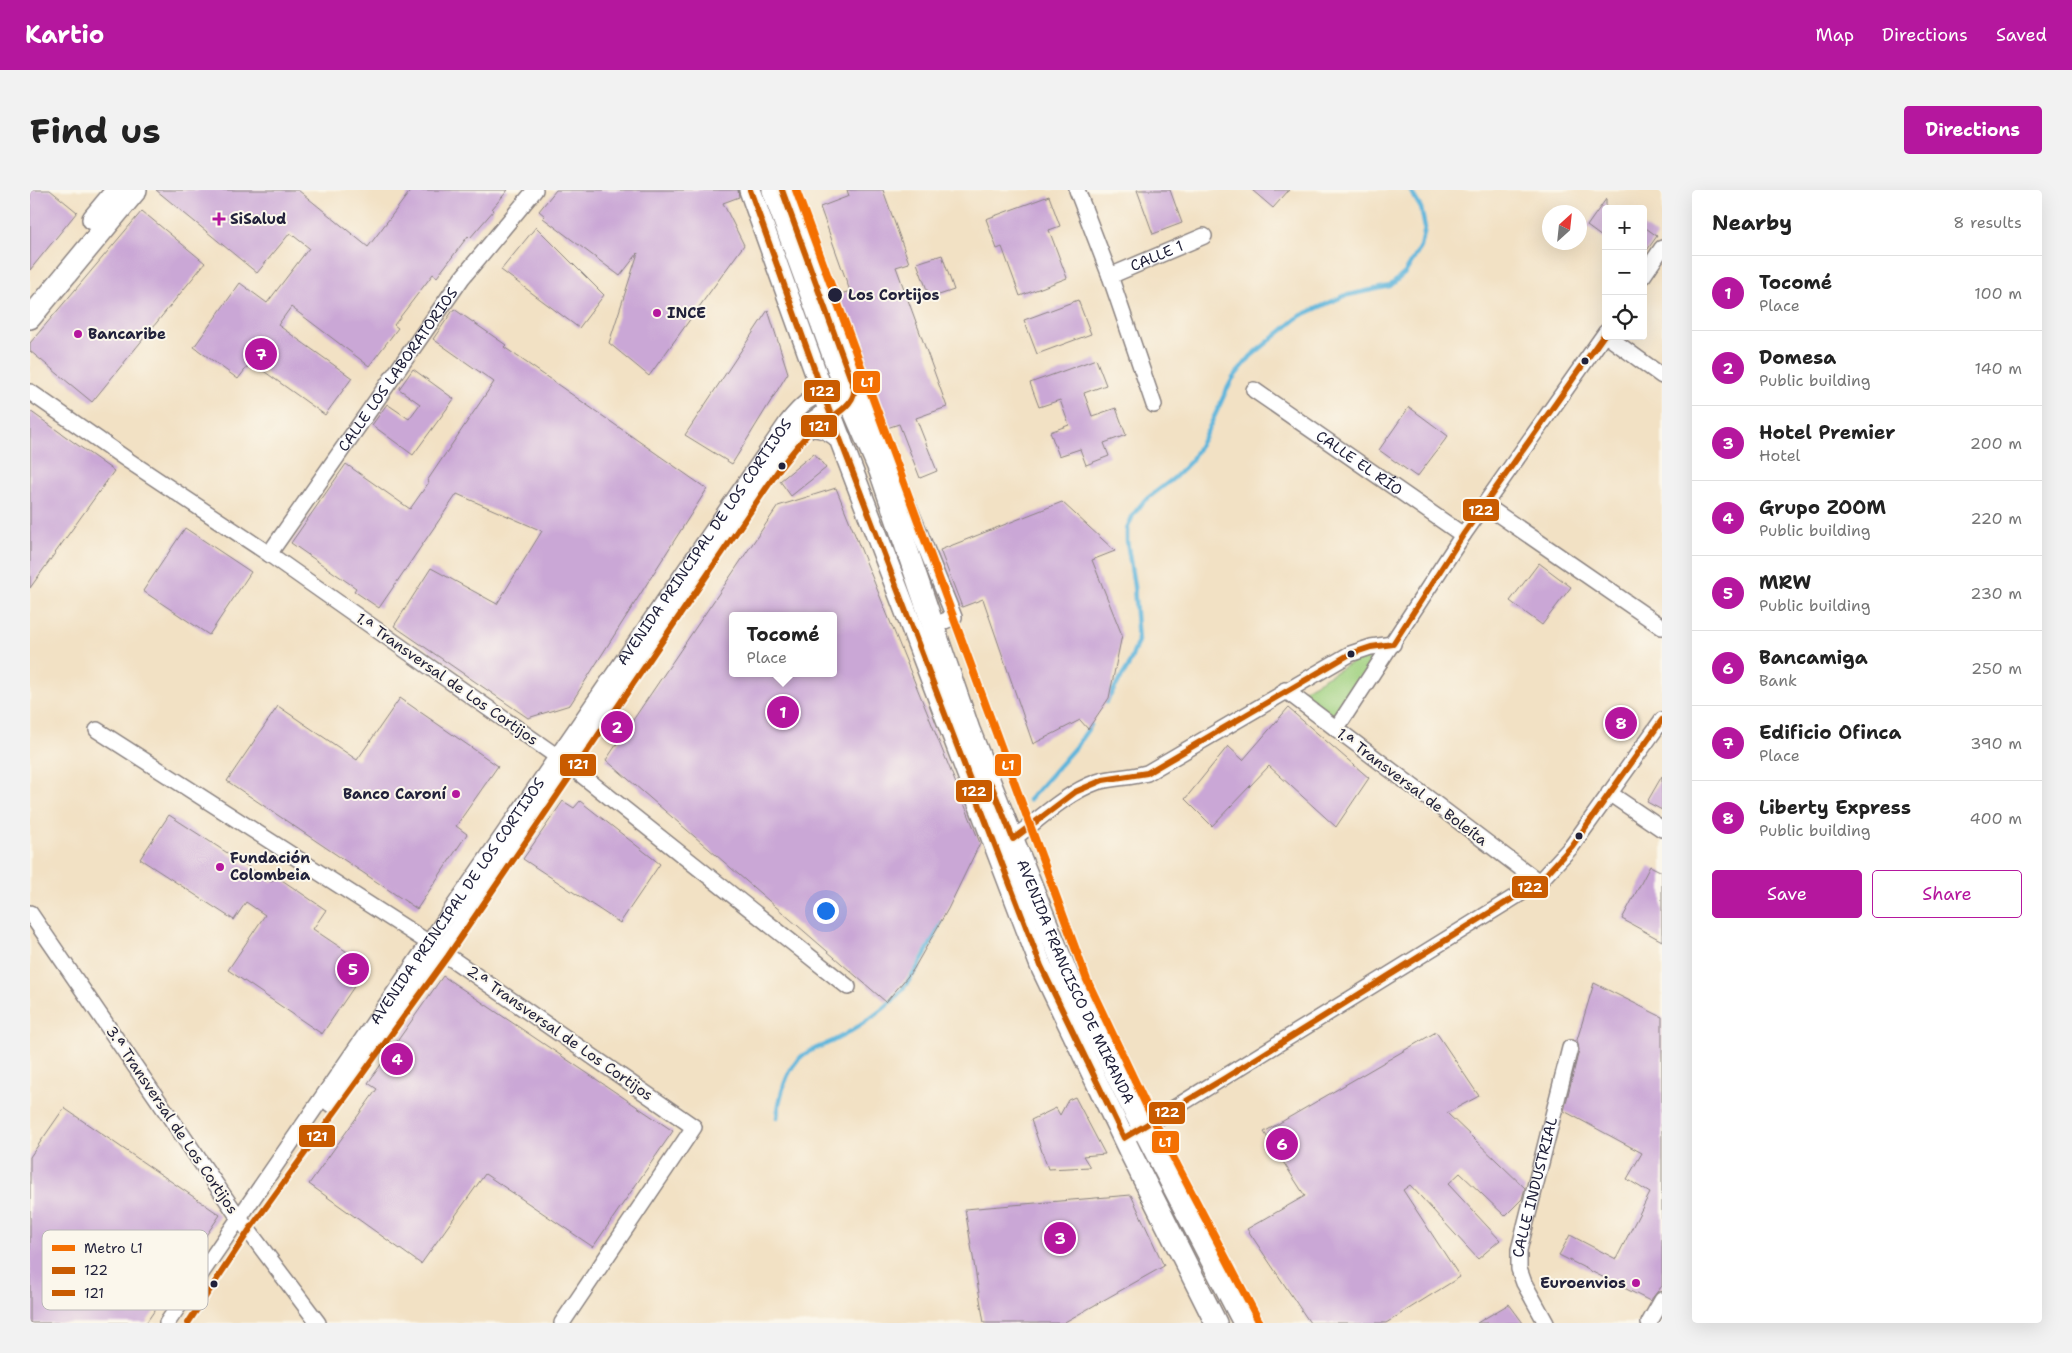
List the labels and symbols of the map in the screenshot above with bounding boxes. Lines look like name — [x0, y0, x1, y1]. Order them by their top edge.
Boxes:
north arrow — [1542, 205, 1587, 250]
place label: SiSalud — [230, 209, 286, 229]
marker: SiSalud — [212, 212, 226, 226]
street label: CALLE 1 — [1127, 236, 1187, 276]
street label: CALLE LOS LABORATORIOS — [334, 283, 462, 456]
place label: Los Cortijos — [848, 285, 940, 305]
marker: Los Cortijos — [826, 286, 844, 304]
place label: INCE — [667, 303, 706, 323]
marker: INCE — [651, 307, 663, 319]
place label: Bancaribe — [88, 324, 166, 344]
marker: Bancaribe — [72, 328, 84, 340]
pin: 7 — [245, 335, 277, 373]
unlabelled marker — [1580, 356, 1590, 366]
line badge: L1 — [852, 370, 881, 394]
text: L1 — [861, 373, 874, 391]
line badge: 122 — [803, 379, 841, 403]
text: 122 — [809, 382, 835, 400]
line badge: 121 — [800, 414, 838, 438]
street label: AVENIDA PRINCIPAL DE LOS CORTIJOS — [612, 415, 796, 669]
text: 121 — [808, 417, 830, 435]
street label: CALLE EL RÍO — [1312, 426, 1406, 500]
unlabelled marker — [777, 461, 787, 471]
line badge: 122 — [1462, 498, 1500, 522]
text: 122 — [1468, 501, 1494, 519]
street label: 1.ª Transversal de Los Cortijos — [352, 608, 542, 750]
unlabelled marker — [1346, 649, 1356, 659]
pin: 1 — [767, 693, 799, 731]
pin: 8 — [1605, 704, 1637, 742]
pin: 2 — [601, 708, 633, 746]
street label: 1.ª Transversal de Boleíta — [1332, 724, 1492, 851]
line badge: 121 — [559, 753, 597, 777]
line badge: L1 — [994, 753, 1022, 777]
text: 121 — [567, 755, 589, 773]
text: L1 — [1002, 756, 1015, 774]
street label: AVENIDA PRINCIPAL DE LOS CORTIJOS — [365, 774, 549, 1028]
line badge: 122 — [955, 779, 993, 803]
text: 122 — [961, 782, 987, 800]
place label: Banco Caroní — [343, 784, 446, 804]
marker: Banco Caroní — [450, 788, 462, 800]
unlabelled marker — [1574, 831, 1584, 841]
place label: Fundación Colombeia — [230, 848, 311, 885]
street label: AVENIDA FRANCISCO DE MIRANDA — [1012, 856, 1139, 1107]
marker: Fundación Colombeia — [214, 861, 226, 873]
line badge: 122 — [1511, 875, 1549, 899]
text: 122 — [1517, 878, 1543, 896]
your location — [813, 898, 839, 924]
pin: 5 — [337, 950, 369, 988]
street label: 2.ª Transversal de Los Cortijos — [463, 961, 657, 1105]
street label: 3.ª Transversal de Los Cortijos — [101, 1022, 243, 1218]
pin: 4 — [381, 1040, 413, 1078]
line badge: 122 — [1148, 1101, 1186, 1125]
text: 122 — [1154, 1103, 1180, 1121]
street label: CALLE INDUSTRIAL — [1509, 1115, 1562, 1258]
line badge: 121 — [298, 1124, 336, 1148]
pin: 6 — [1266, 1125, 1298, 1163]
text: 121 — [306, 1127, 328, 1145]
line badge: L1 — [1151, 1130, 1180, 1154]
text: L1 — [1159, 1133, 1172, 1151]
pin: 3 — [1044, 1219, 1076, 1257]
legend — [42, 1230, 208, 1310]
text: Metro L1 — [84, 1239, 143, 1257]
text: 122 — [84, 1261, 108, 1279]
place label: Euroenvios — [1540, 1273, 1626, 1293]
marker: Euroenvios — [1630, 1277, 1642, 1289]
unlabelled marker — [209, 1279, 219, 1289]
text: 121 — [84, 1284, 104, 1302]

